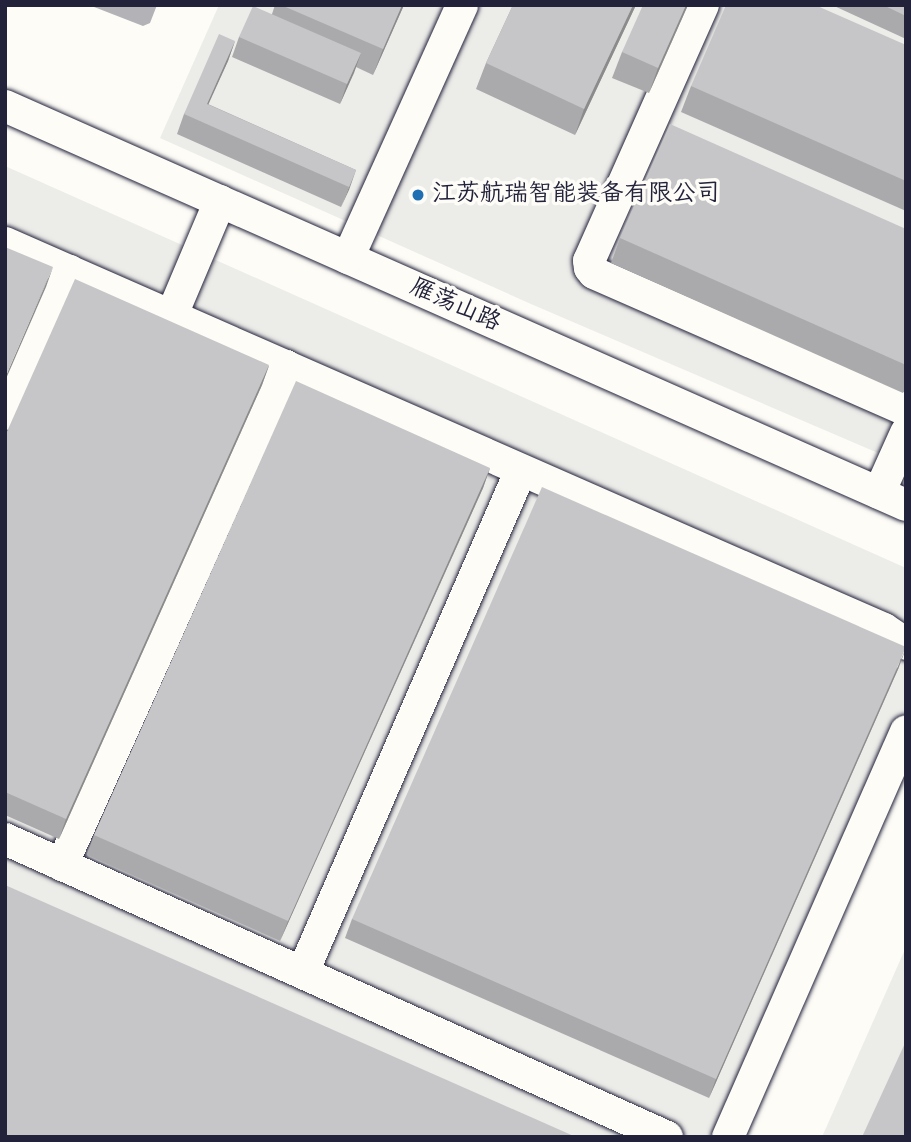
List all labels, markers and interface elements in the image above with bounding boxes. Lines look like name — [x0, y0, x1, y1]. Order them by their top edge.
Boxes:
place label: 江苏航瑞智能装备有限公司 — [432, 181, 720, 209]
marker: 江苏航瑞智能装备有限公司 — [410, 187, 426, 203]
street label: 雁荡山路 — [405, 273, 505, 339]

